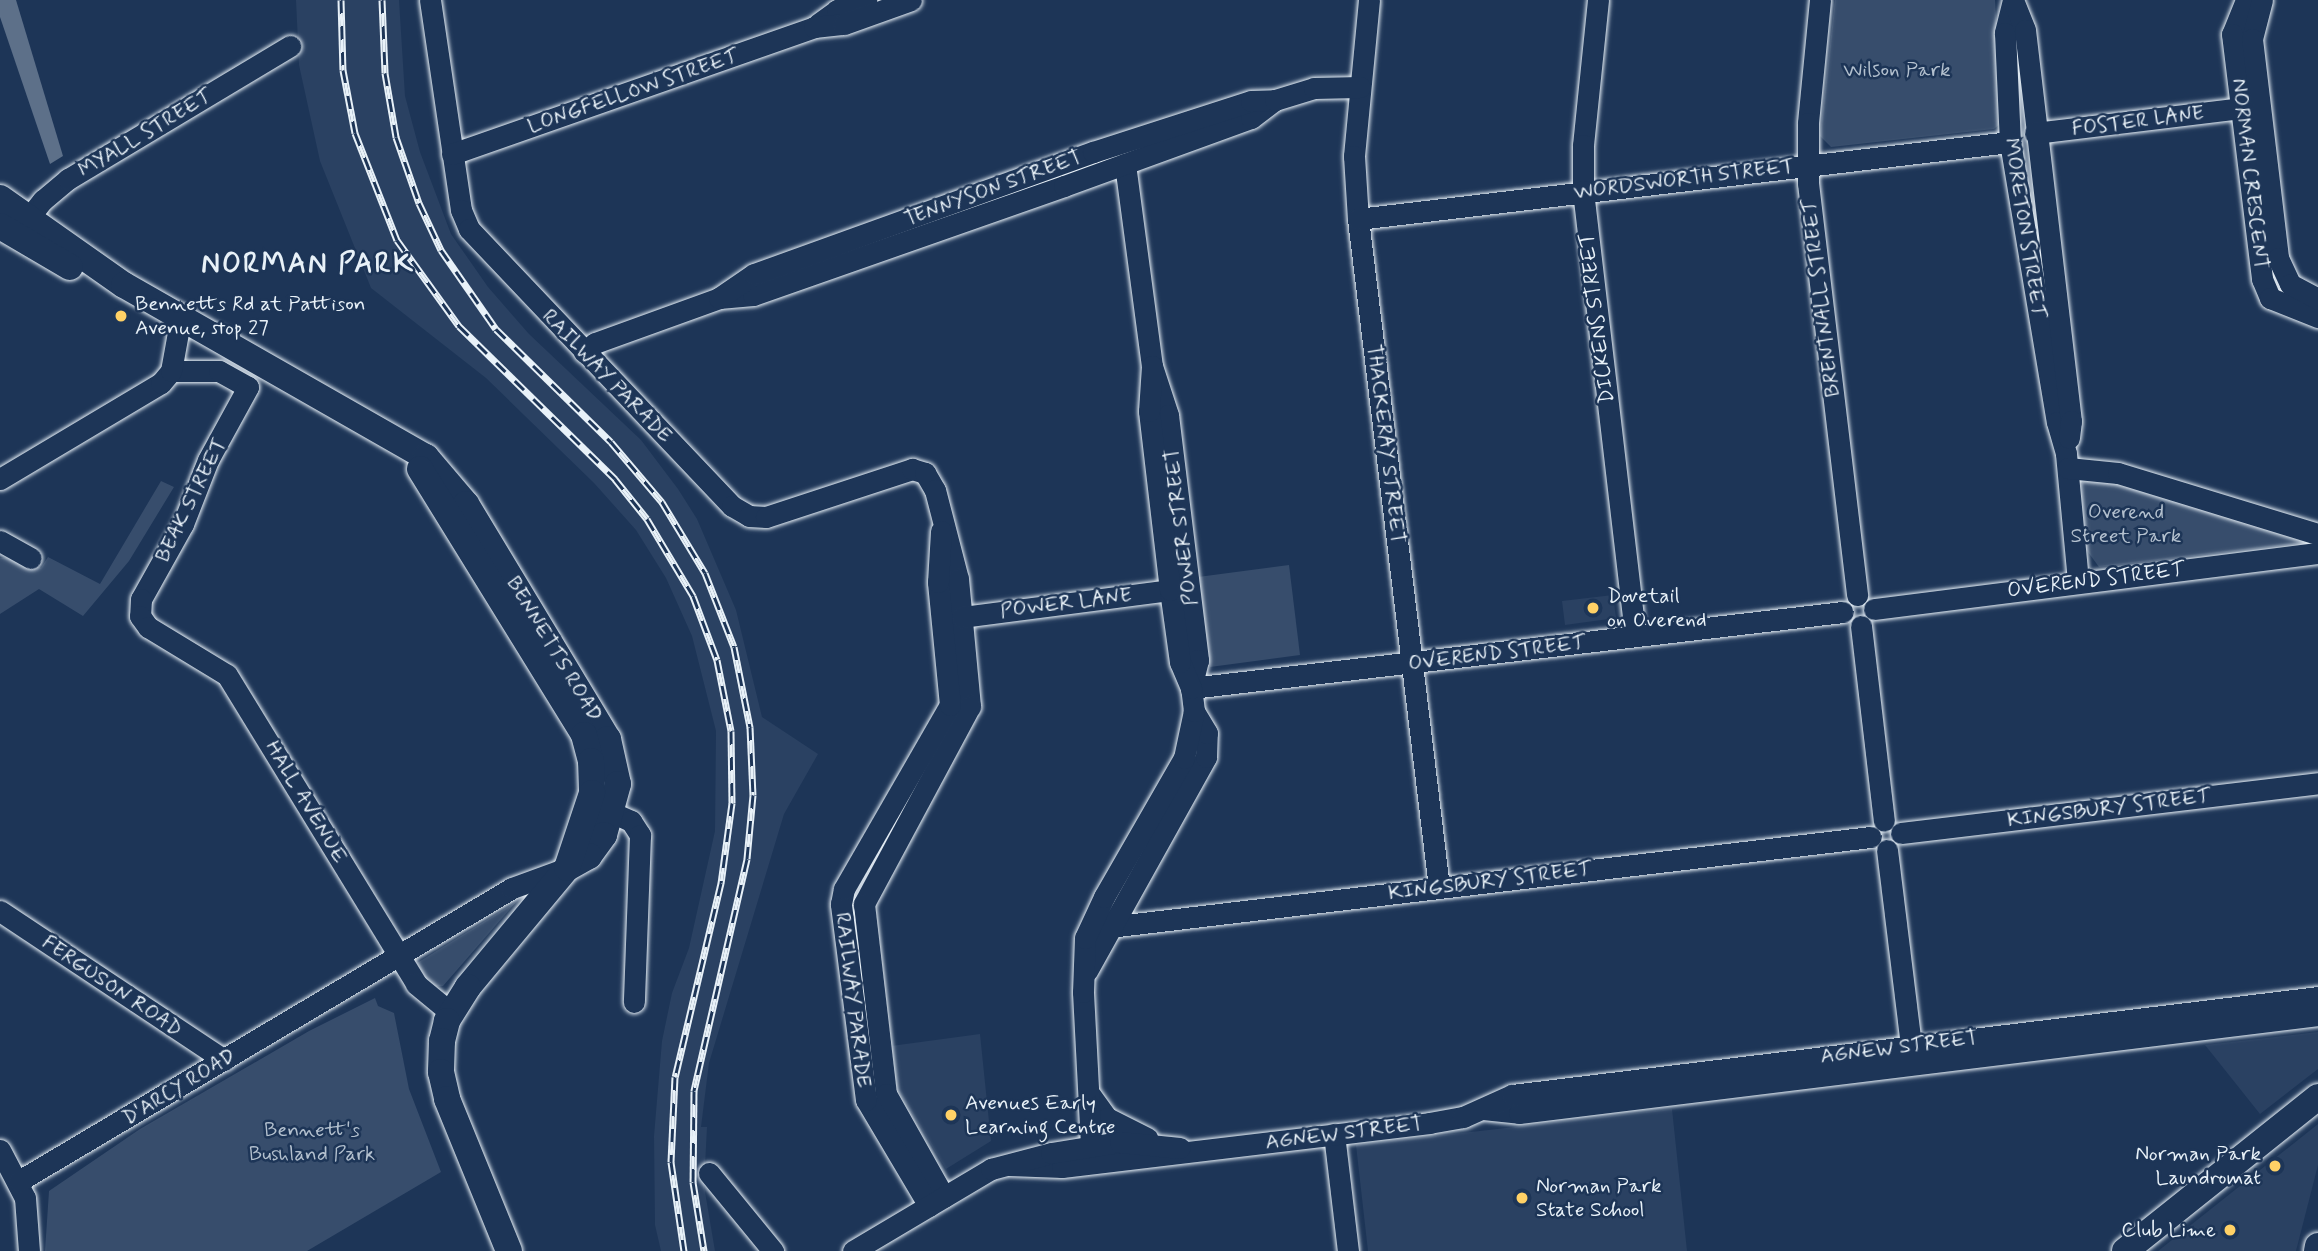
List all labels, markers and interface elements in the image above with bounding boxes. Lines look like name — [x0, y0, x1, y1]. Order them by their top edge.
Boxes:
street label: LONGFELLOW STREET — [524, 43, 742, 139]
park label: Wilson Park — [1845, 57, 1949, 83]
street label: NORMAN CRESCENT — [2225, 74, 2275, 274]
street label: MYALL STREET — [73, 83, 217, 183]
street label: FOSTER LANE — [2068, 100, 2208, 142]
street label: MORETON STREET — [1998, 136, 2052, 320]
street label: TENNYSON STREET — [901, 144, 1085, 232]
street label: WORDSWORTH STREET — [1571, 153, 1797, 205]
street label: BRENTNALL STREET — [1796, 197, 1846, 399]
street label: DICKENS STREET — [1574, 230, 1620, 406]
district label: NORMAN PARK — [206, 248, 410, 282]
place label: Bennetts Rd at Pattison Avenue, stop 27 — [135, 291, 366, 341]
street label: RAILWAY PARADE — [537, 304, 677, 448]
marker: Bennetts Rd at Pattison Avenue, stop 27 — [113, 308, 129, 324]
street label: THACKERAY STREET — [1361, 343, 1411, 545]
street label: BEAK STREET — [149, 433, 233, 567]
street label: POWER STREET — [1159, 447, 1203, 607]
park label: Overend Street Park — [2072, 499, 2180, 549]
street label: OVEREND STREET — [2005, 557, 2187, 603]
street label: BENNETTS ROAD — [501, 572, 607, 726]
street label: POWER LANE — [998, 582, 1134, 624]
place label: Dovetail on Overend — [1607, 583, 1709, 633]
marker: Dovetail on Overend — [1585, 600, 1601, 616]
street label: OVEREND STREET — [1406, 630, 1588, 676]
street label: HALL AVENUE — [260, 736, 352, 868]
street label: KINGSBURY STREET — [2005, 783, 2213, 833]
street label: KINGSBURY STREET — [1386, 856, 1594, 906]
street label: RAILWAY PARADE — [830, 911, 876, 1089]
street label: FERGUSON ROAD — [38, 931, 186, 1041]
street label: AGNEW STREET — [1819, 1025, 1979, 1069]
street label: D'ARCY ROAD — [118, 1043, 240, 1131]
place label: Avenues Early Learning Centre — [965, 1090, 1119, 1140]
marker: Avenues Early Learning Centre — [943, 1107, 959, 1123]
street label: AGNEW STREET — [1264, 1111, 1424, 1155]
park label: Bennett's Bushland Park — [249, 1117, 375, 1167]
place label: Norman Park Laundromat — [2139, 1141, 2261, 1191]
marker: Norman Park Laundromat — [2267, 1158, 2283, 1174]
place label: Norman Park State School — [1536, 1173, 1658, 1223]
marker: Norman Park State School — [1514, 1190, 1530, 1206]
place label: Club Lime — [2122, 1217, 2216, 1243]
marker: Club Lime — [2222, 1222, 2238, 1238]

